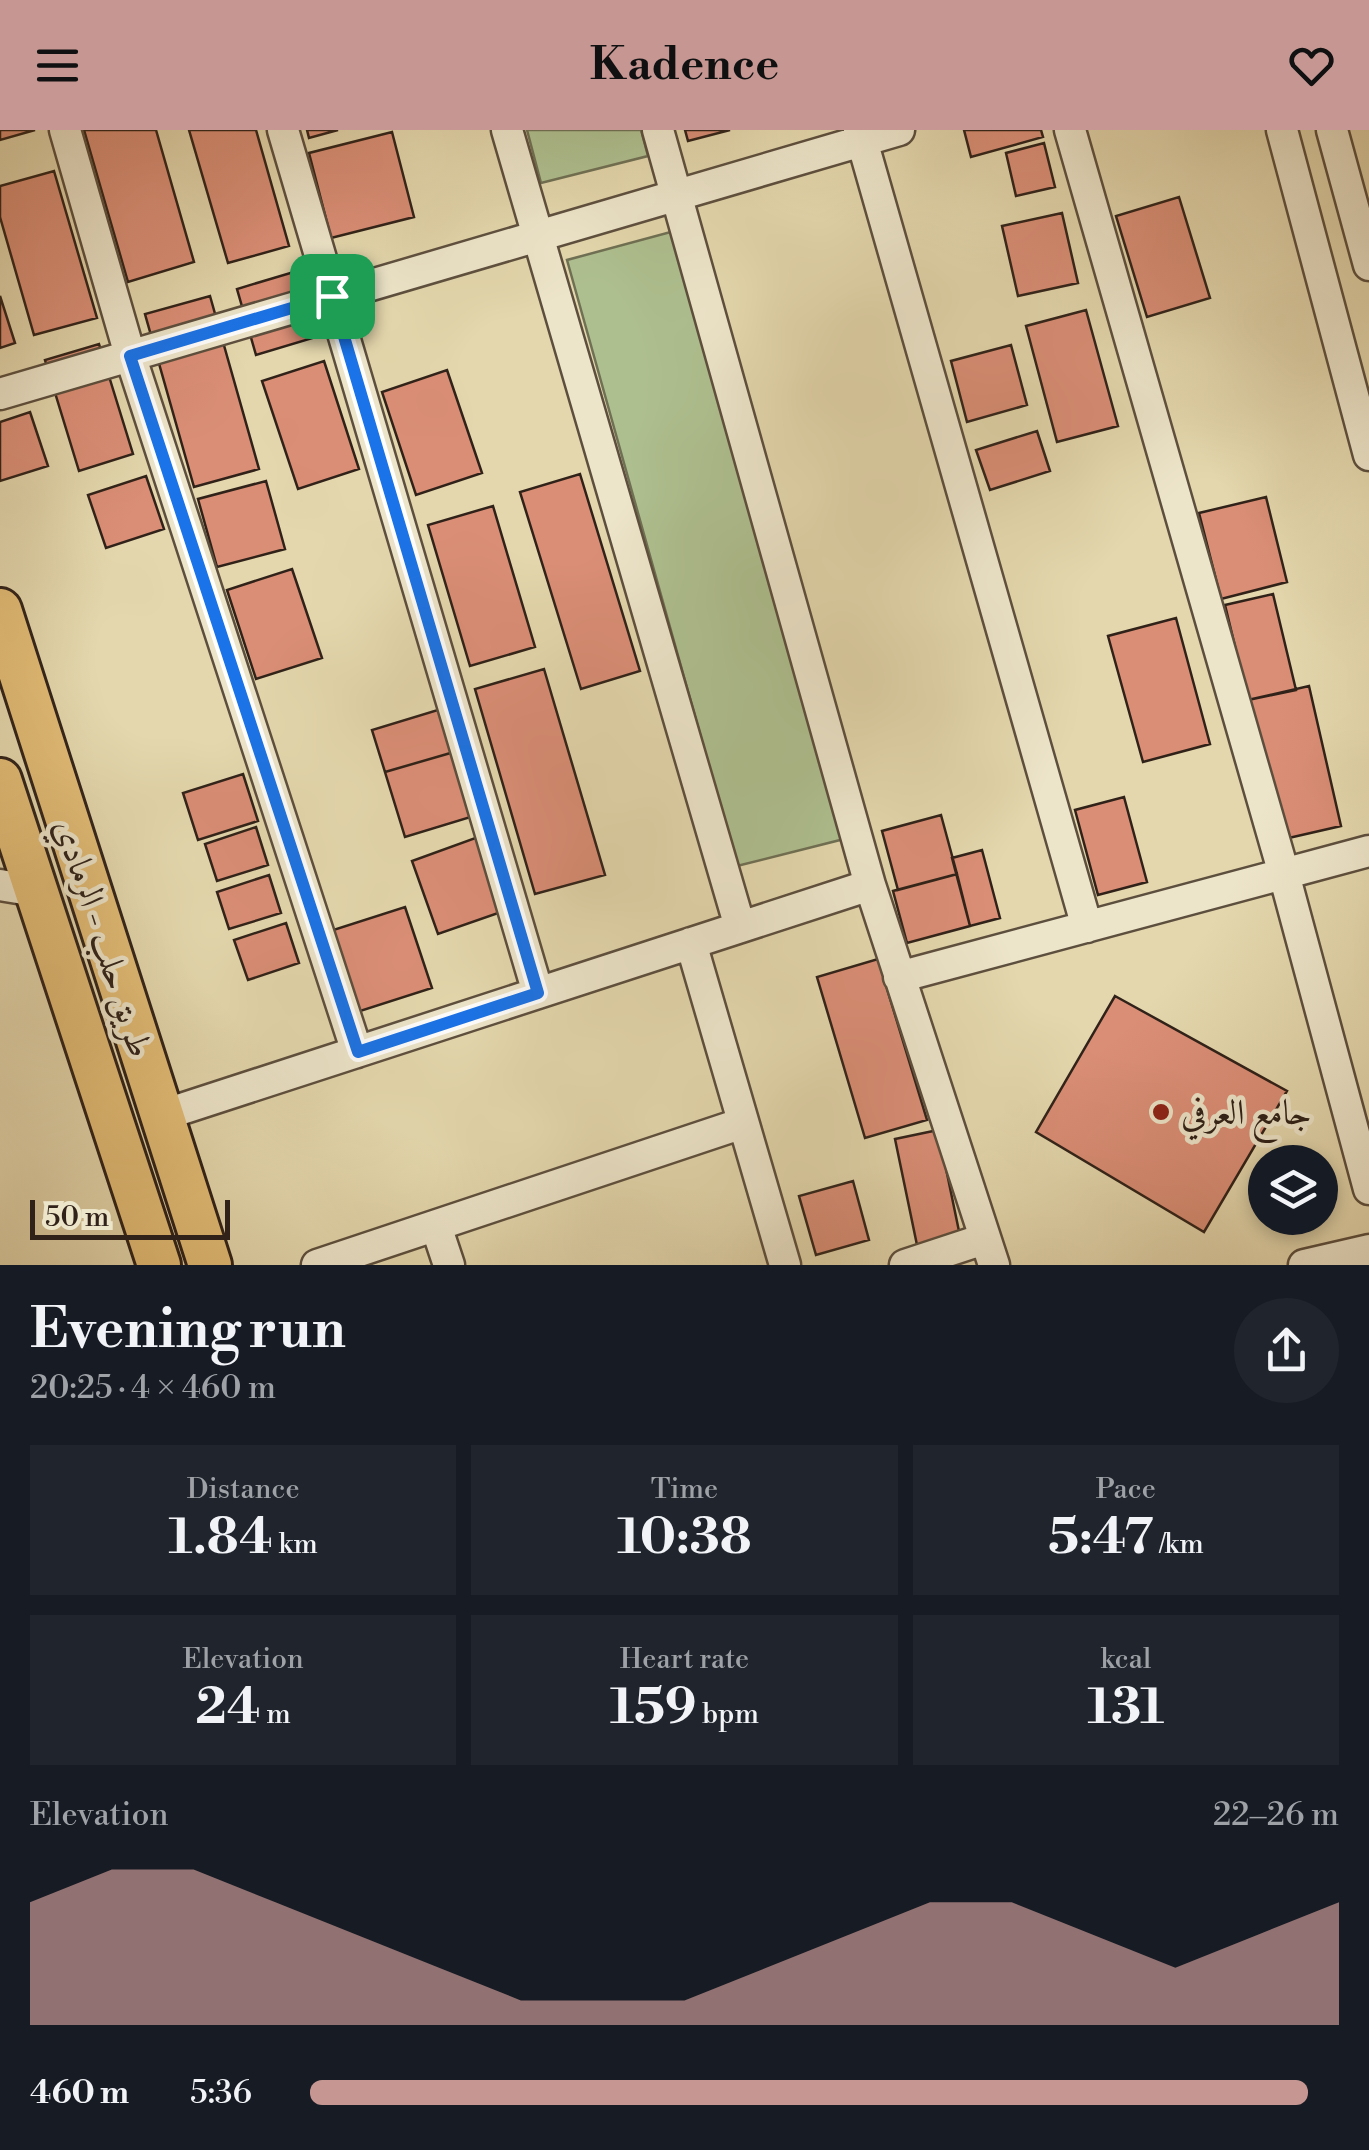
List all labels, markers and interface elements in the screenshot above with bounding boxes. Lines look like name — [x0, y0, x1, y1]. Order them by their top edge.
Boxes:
text: Kadence — [590, 37, 779, 94]
icon: menu — [30, 38, 85, 93]
icon: heart — [1284, 38, 1339, 93]
pin — [290, 254, 375, 339]
icon: arrive — [305, 269, 360, 324]
street label: طريق حلب - الرمادي — [39, 814, 161, 1065]
place label: جامع العرفي — [1181, 1092, 1312, 1143]
marker: جامع العرفي — [1150, 1101, 1172, 1123]
map controls — [1248, 1145, 1338, 1235]
button: layers — [1248, 1145, 1338, 1235]
scale bar — [30, 1195, 230, 1240]
text: 50 m — [45, 1200, 109, 1235]
text: Evening run — [30, 1296, 346, 1365]
button: share — [1234, 1298, 1339, 1403]
text: 20:25 · 4 × 460 m — [30, 1368, 276, 1408]
text: Distance — [187, 1472, 300, 1507]
text: Time — [651, 1472, 718, 1507]
text: Pace — [1096, 1472, 1156, 1507]
text: 1.84 — [169, 1507, 273, 1569]
text: 10:38 — [617, 1507, 752, 1569]
text: 5:47 — [1048, 1507, 1153, 1569]
text: km — [273, 1527, 318, 1562]
text: /km — [1153, 1527, 1204, 1562]
text: Elevation — [183, 1642, 304, 1677]
text: Heart rate — [620, 1642, 749, 1677]
text: kcal — [1100, 1642, 1151, 1677]
text: 24 — [195, 1677, 261, 1739]
text: 159 — [610, 1677, 697, 1739]
text: 131 — [1087, 1677, 1164, 1739]
text: m — [261, 1697, 291, 1732]
text: bpm — [697, 1697, 759, 1732]
text: Elevation — [30, 1795, 169, 1835]
text: 22–26 m — [1213, 1795, 1339, 1835]
text: 460 m — [30, 2073, 129, 2113]
text: 5:36 — [190, 2073, 252, 2113]

